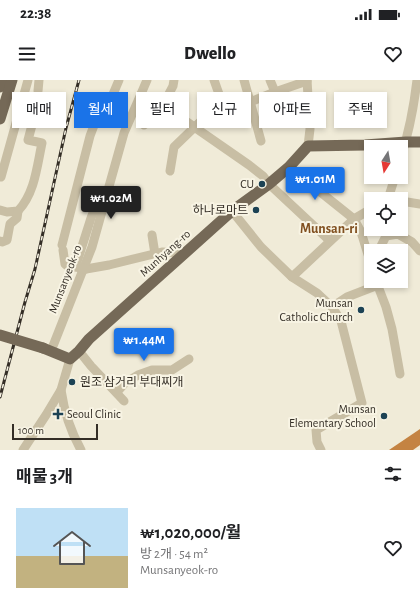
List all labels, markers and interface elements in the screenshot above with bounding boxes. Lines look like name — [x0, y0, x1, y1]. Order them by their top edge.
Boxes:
text: 22:38 — [20, 6, 51, 21]
icon: menu — [16, 43, 38, 65]
icon: heart — [382, 43, 404, 65]
text: Dwello — [184, 45, 236, 63]
chip: 매매 — [12, 92, 66, 128]
chip: 월세 — [74, 92, 128, 128]
chip: 필터 — [136, 92, 189, 128]
chip: 신규 — [197, 92, 251, 128]
chip: 아파트 — [259, 92, 326, 128]
chip: 주택 — [334, 92, 387, 128]
north arrow — [364, 140, 408, 184]
map controls — [364, 140, 408, 288]
pin: ₩1.01M — [282, 167, 348, 201]
text: ₩1.01M — [295, 173, 335, 186]
place label: CU — [240, 178, 254, 190]
marker: CU — [257, 179, 267, 189]
pin: ₩1.02M — [78, 186, 144, 220]
text: ₩1.02M — [90, 192, 132, 205]
button: locate — [364, 192, 408, 236]
place label: 하나로마트 — [193, 204, 248, 216]
marker: 하나로마트 — [251, 205, 261, 215]
district label: Munsan-ri — [300, 222, 358, 236]
street label: Munhyang-ro — [137, 227, 193, 279]
street label: Munsanyeok-ro — [46, 243, 85, 315]
button: layers — [364, 244, 408, 288]
place label: Munsan Catholic Church — [280, 297, 353, 323]
marker: Munsan Catholic Church — [356, 305, 366, 315]
pin: ₩1.44M — [111, 328, 177, 362]
text: ₩1.44M — [123, 334, 165, 347]
place label: 원조 삼거리 부대찌개 — [80, 376, 183, 388]
marker: 원조 삼거리 부대찌개 — [67, 377, 77, 387]
place label: Munsan Elementary School — [289, 403, 376, 430]
marker: Seoul Clinic — [52, 408, 64, 420]
place label: Seoul Clinic — [67, 408, 121, 420]
marker: Munsan Elementary School — [379, 411, 389, 421]
scale bar — [12, 422, 98, 441]
text: 100 m — [18, 425, 44, 436]
icon: filters — [382, 463, 404, 485]
text: 매물 3개 — [16, 468, 73, 485]
icon: home — [48, 524, 96, 572]
text: ₩1,020,000/월 — [140, 524, 241, 541]
icon: heart — [382, 537, 404, 559]
text: 방 2개 · 54 m² — [140, 548, 208, 561]
text: Munsanyeok-ro — [140, 564, 218, 577]

